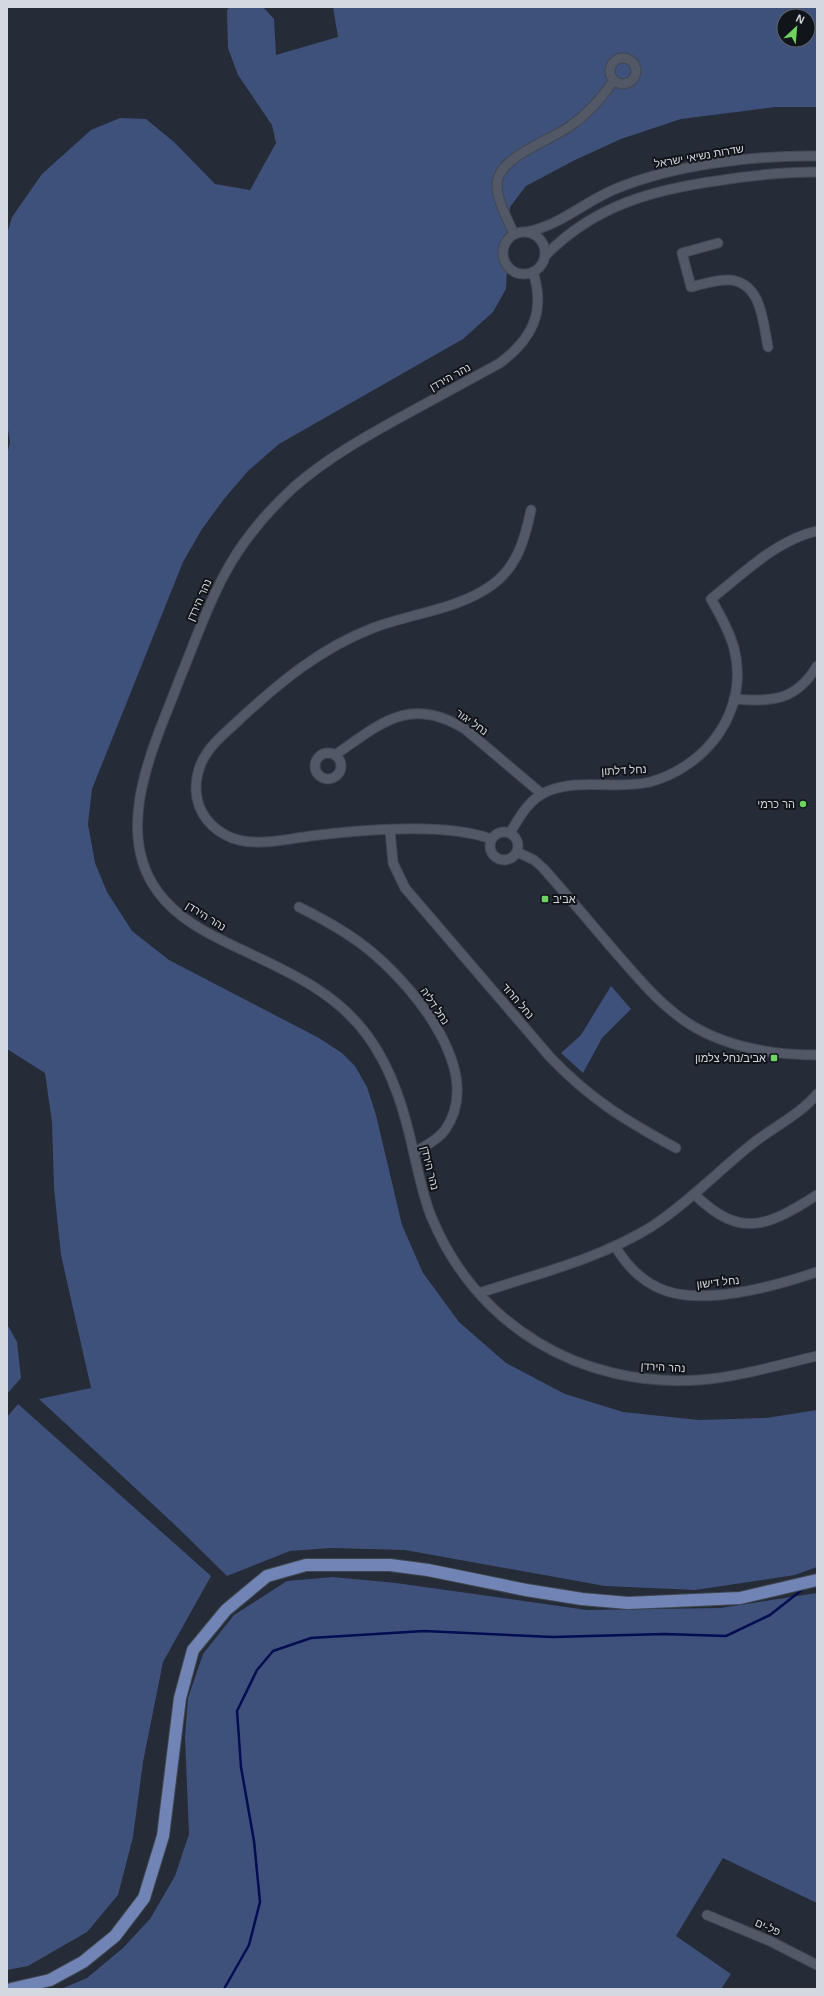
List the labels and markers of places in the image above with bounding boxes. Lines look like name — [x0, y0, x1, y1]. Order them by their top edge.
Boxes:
place label: הר כרמי — [757, 798, 795, 810]
marker: הר כרמי — [798, 799, 808, 809]
place label: אביב — [553, 893, 576, 905]
marker: אביב — [540, 894, 550, 904]
place label: אביב/נחל צלמון — [695, 1052, 766, 1064]
marker: אביב/נחל צלמון — [769, 1053, 779, 1063]

